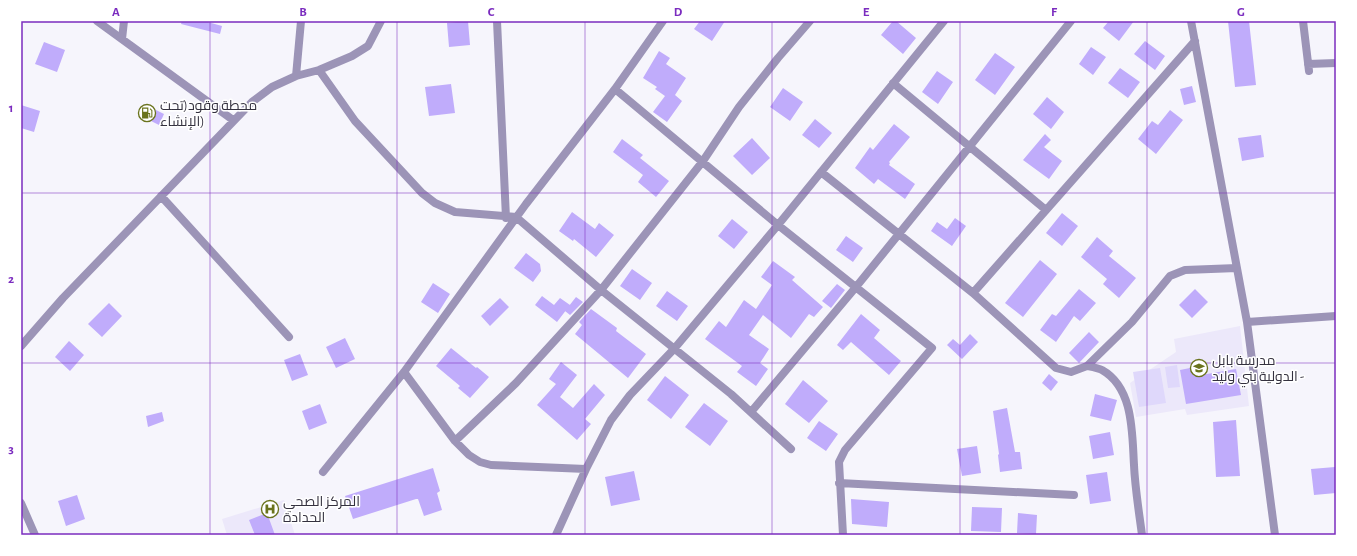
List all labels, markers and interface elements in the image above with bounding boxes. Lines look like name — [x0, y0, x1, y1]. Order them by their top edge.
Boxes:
text: A — [112, 6, 120, 19]
text: B — [299, 6, 307, 19]
text: C — [488, 6, 495, 19]
text: D — [674, 6, 683, 19]
text: E — [863, 6, 870, 19]
text: F — [1051, 6, 1058, 19]
text: G — [1237, 6, 1245, 19]
place label: محطة وقود(تحت الإنشاء) — [160, 99, 257, 130]
text: 1 — [9, 102, 13, 115]
fuel station icon: محطة وقود(تحت الإنشاء) — [137, 103, 157, 123]
text: 2 — [8, 273, 14, 286]
place label: مدرسة بابل الدولية بني وليد - — [1212, 354, 1304, 388]
school or university icon: مدرسة بابل الدولية بني وليد - — [1189, 358, 1209, 378]
text: 3 — [8, 443, 14, 456]
place label: المركز الصحي الحدادة — [283, 495, 360, 525]
hospital icon: المركز الصحي الحدادة — [260, 499, 280, 519]

